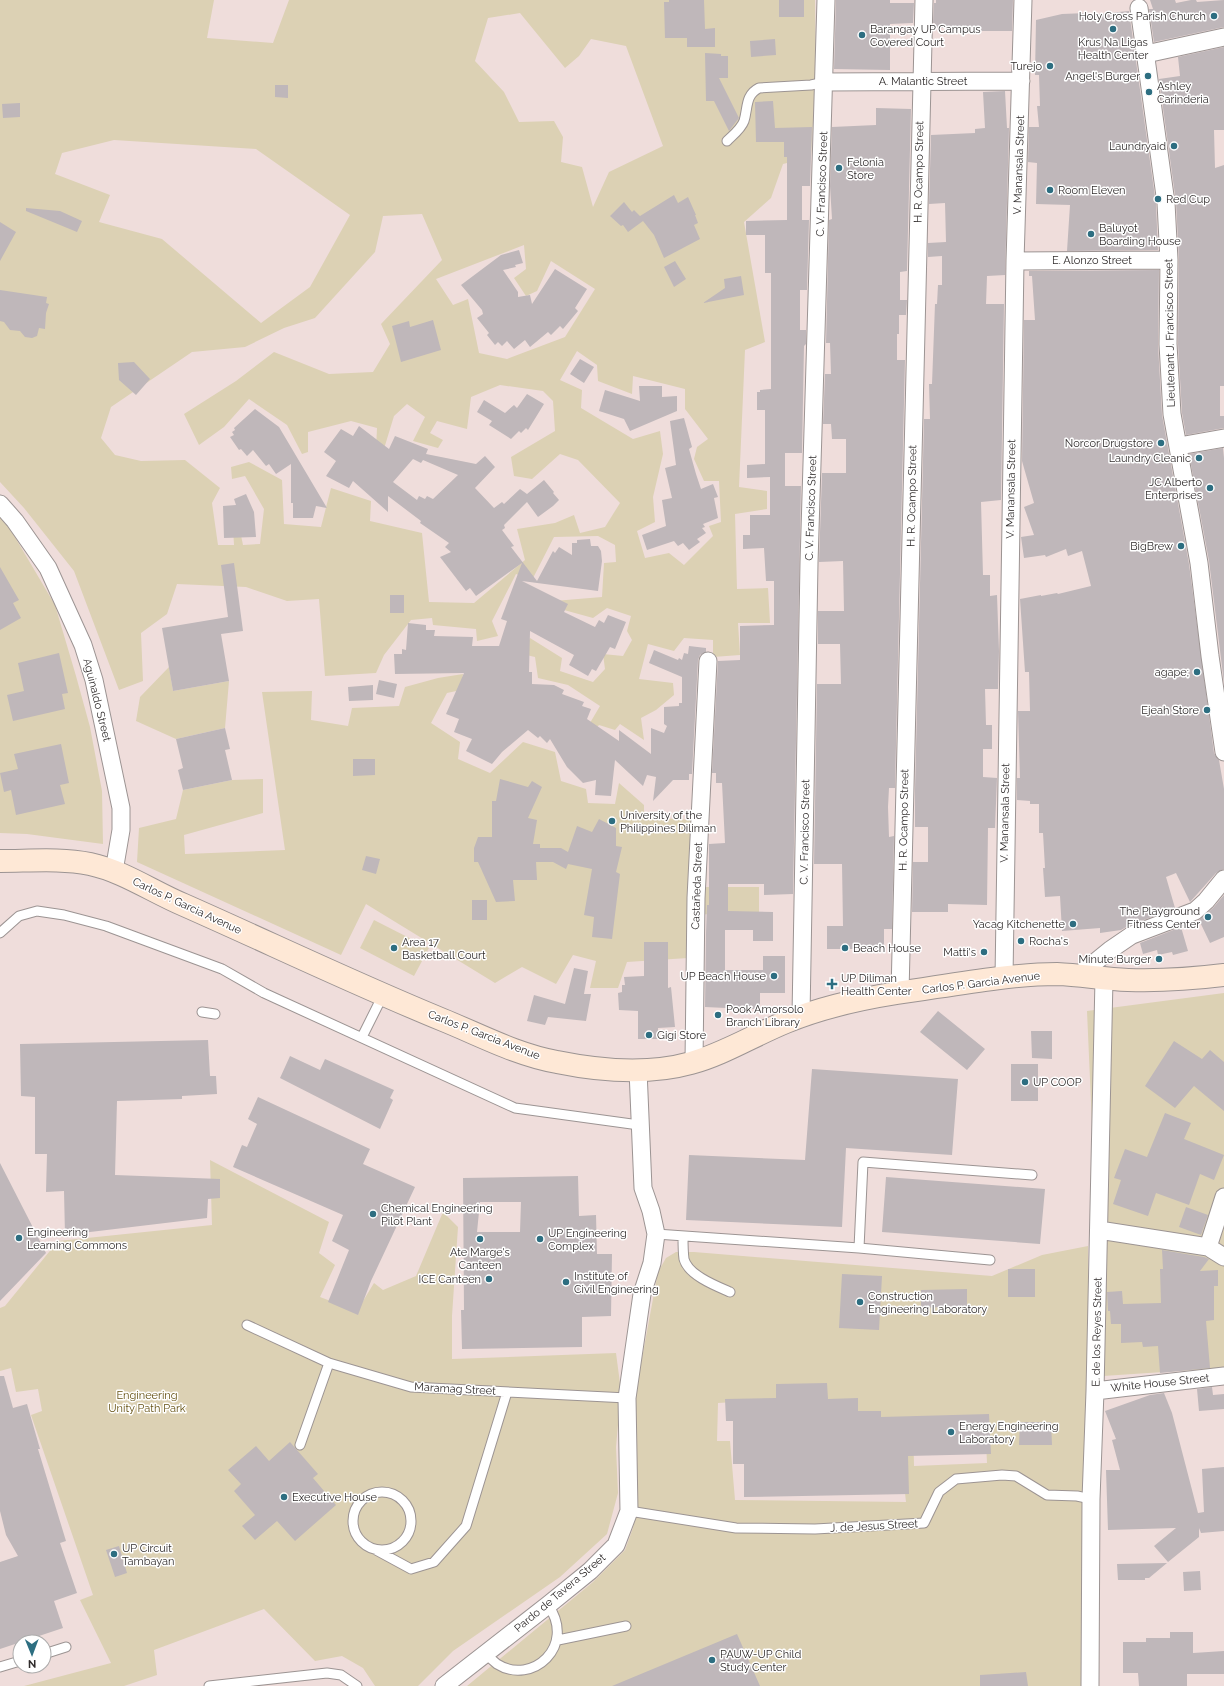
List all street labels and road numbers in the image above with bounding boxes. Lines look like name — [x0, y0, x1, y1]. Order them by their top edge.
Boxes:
street label: A. Malantic Street — [879, 75, 968, 88]
street label: V. Manansala Street — [1011, 115, 1027, 215]
street label: H. R. Ocampo Street — [912, 121, 926, 223]
street label: C. V. Francisco Street — [814, 131, 830, 237]
street label: E. Alonzo Street — [1052, 254, 1132, 267]
street label: Lieutenant J. Francisco Street — [1162, 258, 1178, 407]
street label: V. Manansala Street — [1004, 439, 1018, 539]
street label: H. R. Ocampo Street — [905, 445, 919, 547]
street label: C. V. Francisco Street — [803, 455, 819, 561]
street label: Aguinaldo Street — [80, 657, 114, 743]
street label: V. Manansala Street — [998, 763, 1012, 863]
street label: H. R. Ocampo Street — [897, 769, 911, 871]
street label: C. V. Francisco Street — [798, 779, 812, 885]
street label: Castañeda Street — [689, 842, 705, 930]
street label: Carlos P. Garcia Avenue — [130, 875, 244, 937]
street label: Carlos P. Garcia Avenue — [921, 969, 1041, 997]
street label: Carlos P. Garcia Avenue — [426, 1008, 542, 1063]
street label: E. de los Reyes Street — [1090, 1277, 1104, 1387]
street label: White House Street — [1110, 1371, 1210, 1395]
street label: Maramag Street — [414, 1380, 496, 1398]
street label: J. de Jesus Street — [830, 1517, 919, 1535]
street label: Pardo de Tavera Street — [512, 1551, 608, 1635]

